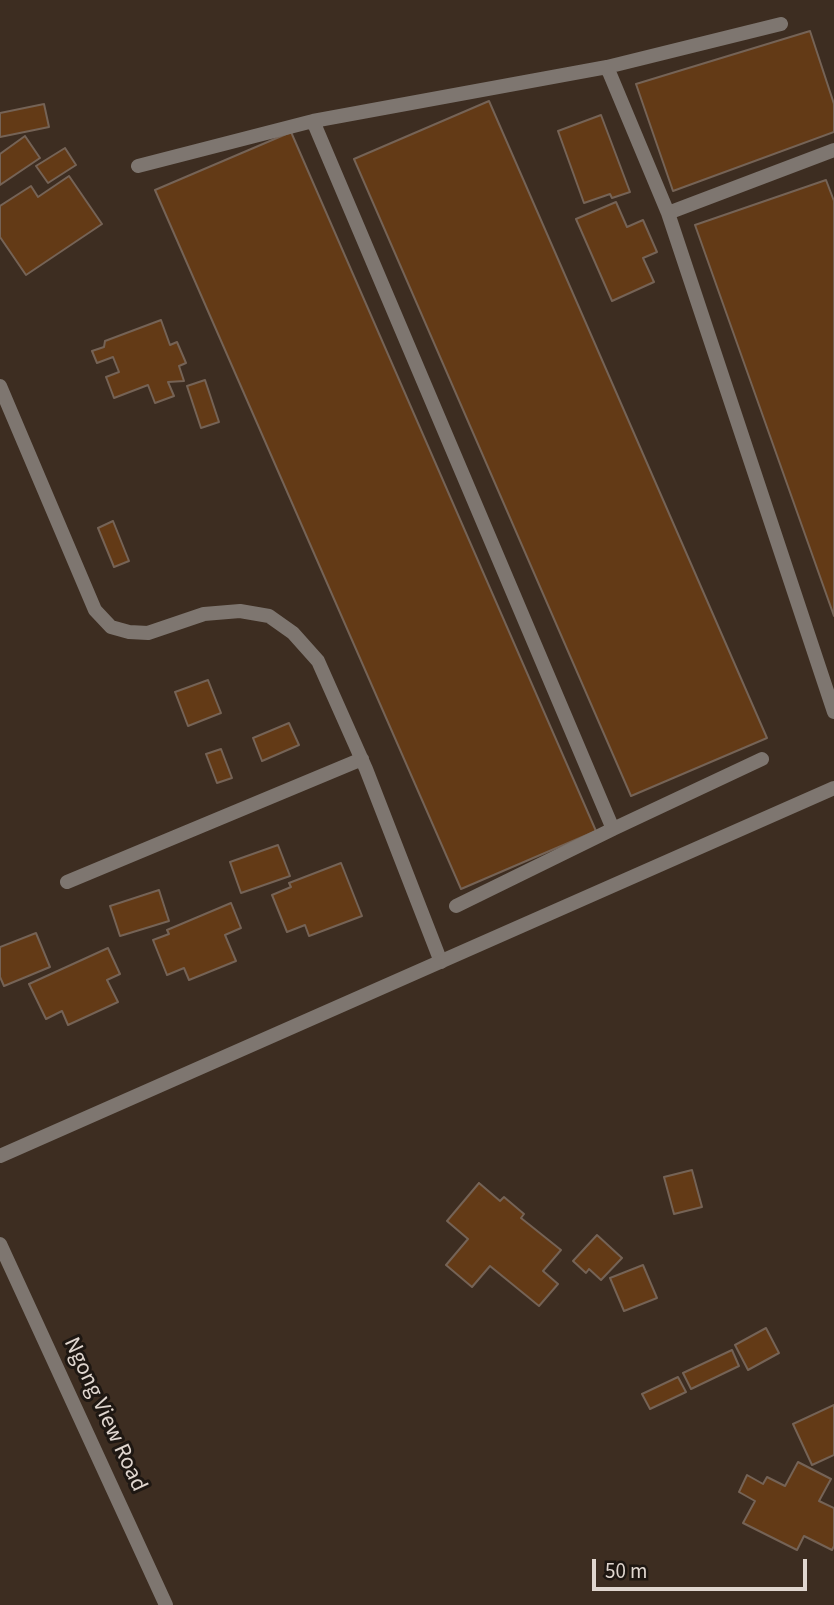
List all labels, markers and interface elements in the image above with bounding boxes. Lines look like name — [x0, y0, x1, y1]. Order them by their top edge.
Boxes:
street label: Ngong View Road — [56, 1334, 152, 1496]
scale bar — [596, 1546, 811, 1590]
text: 50 m — [605, 1556, 647, 1586]

